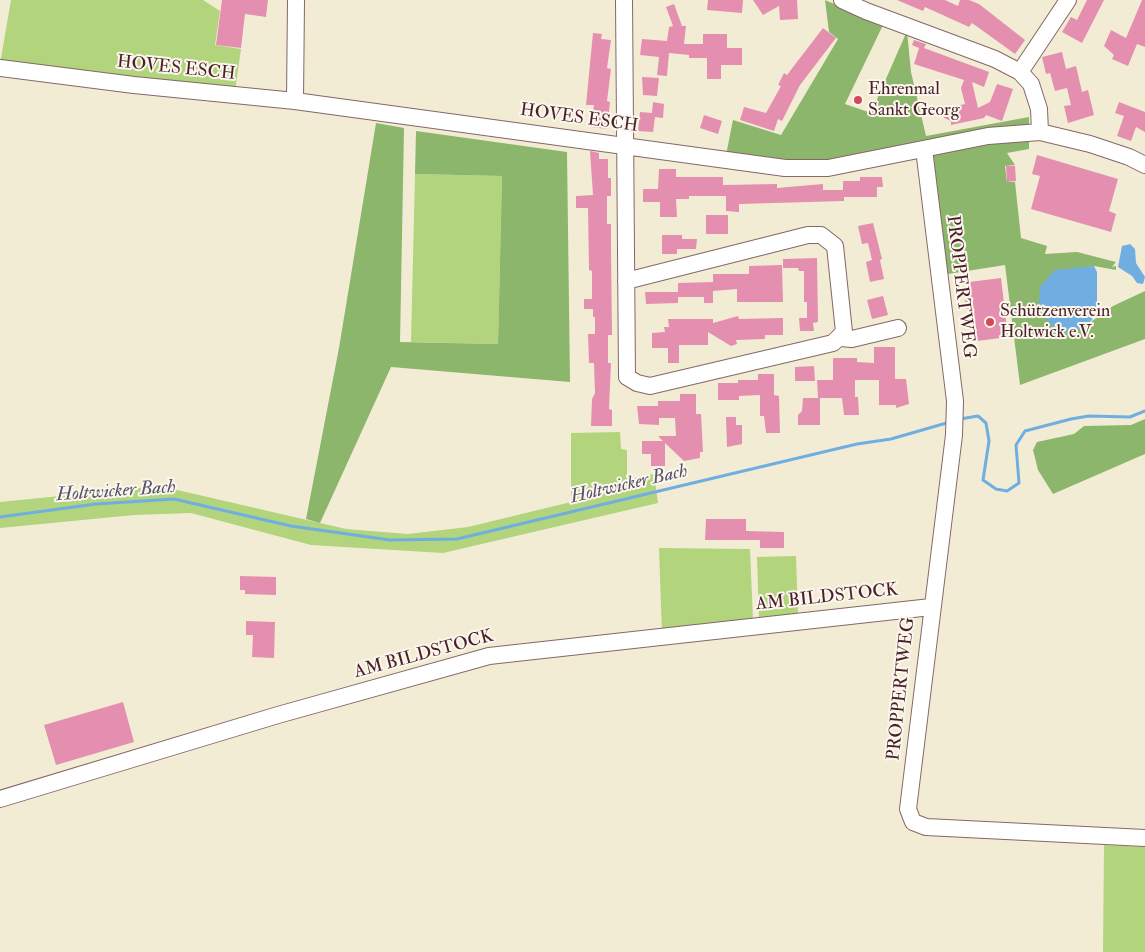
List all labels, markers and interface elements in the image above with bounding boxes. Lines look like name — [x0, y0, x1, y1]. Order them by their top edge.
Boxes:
street label: HOVES ESCH — [116, 52, 236, 86]
place label: Ehrenmal Sankt Georg — [868, 79, 960, 122]
marker: Ehrenmal Sankt Georg — [852, 94, 864, 106]
street label: HOVES ESCH — [519, 100, 639, 138]
street label: PROPPERTWEG — [941, 214, 979, 360]
place label: Schützenverein Holtwick e.V. — [1000, 301, 1110, 344]
marker: Schützenverein Holtwick e.V. — [984, 316, 996, 328]
water label: Holtwicker Bach — [568, 460, 690, 510]
water label: Holtwicker Bach — [56, 476, 176, 508]
street label: AM BILDSTOCK — [755, 580, 899, 616]
street label: PROPPERTWEG — [884, 616, 920, 762]
street label: AM BILDSTOCK — [352, 626, 496, 684]

